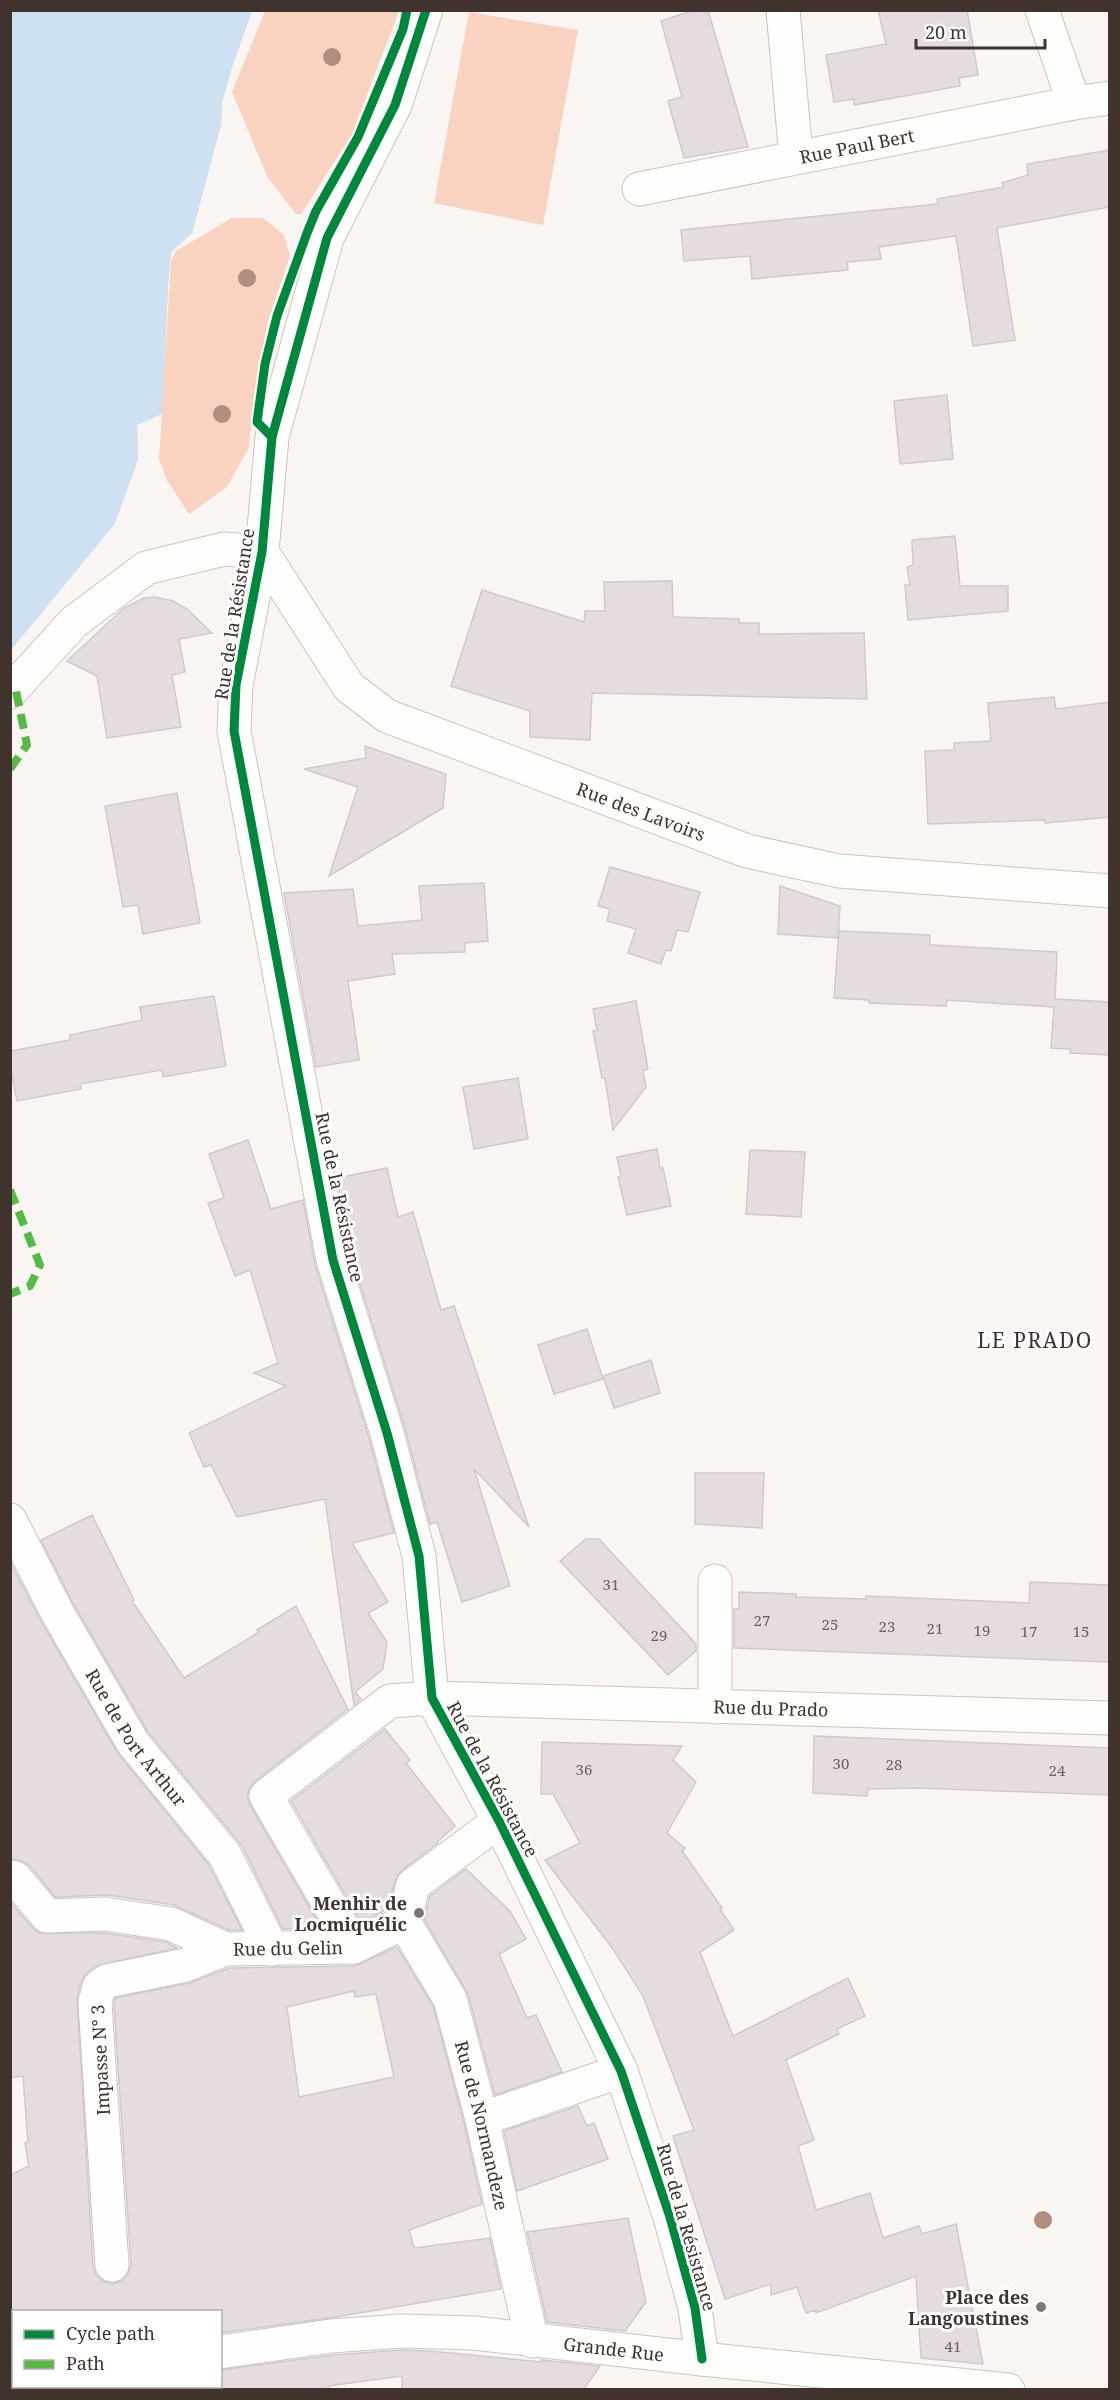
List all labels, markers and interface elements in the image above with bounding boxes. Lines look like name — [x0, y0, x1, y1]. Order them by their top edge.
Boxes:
scale bar — [916, 12, 1045, 50]
text: 20 m — [925, 20, 967, 44]
street label: Rue Paul Bert — [797, 123, 916, 169]
street label: Rue de la Résistance — [209, 527, 259, 701]
street label: Rue des Lavoirs — [573, 776, 709, 846]
street label: Rue de la Résistance — [310, 1110, 370, 1284]
district label: LE PRADO — [977, 1326, 1093, 1354]
house number: 31 — [603, 1574, 619, 1594]
house number: 27 — [754, 1610, 770, 1630]
house number: 25 — [822, 1614, 838, 1634]
house number: 23 — [879, 1616, 895, 1636]
house number: 21 — [927, 1618, 943, 1638]
house number: 19 — [974, 1620, 990, 1640]
house number: 17 — [1021, 1621, 1037, 1641]
house number: 15 — [1073, 1621, 1089, 1641]
house number: 29 — [651, 1625, 667, 1645]
street label: Rue de Port Arthur — [80, 1664, 192, 1812]
street label: Rue du Prado — [713, 1694, 829, 1722]
street label: Rue de la Résistance — [442, 1697, 544, 1861]
house number: 30 — [833, 1753, 849, 1773]
house number: 28 — [886, 1754, 902, 1774]
house number: 36 — [576, 1759, 592, 1779]
house number: 24 — [1049, 1760, 1066, 1780]
place label: Menhir de Locmiquélic — [294, 1891, 407, 1936]
marker: Menhir de Locmiquélic — [412, 1906, 426, 1920]
street label: Rue du Gelin — [233, 1935, 344, 1961]
street label: Impasse N° 3 — [85, 2004, 115, 2116]
street label: Rue de Normandeze — [450, 2038, 514, 2212]
street label: Rue de la Résistance — [652, 2140, 722, 2314]
place label: Place des Langoustines — [908, 2285, 1029, 2330]
marker: Place des Langoustines — [1034, 2300, 1048, 2314]
legend — [12, 2310, 222, 2388]
text: Cycle path — [66, 2321, 155, 2345]
street label: Grande Rue — [562, 2331, 665, 2367]
house number: 41 — [945, 2336, 961, 2356]
text: Path — [66, 2351, 105, 2375]

